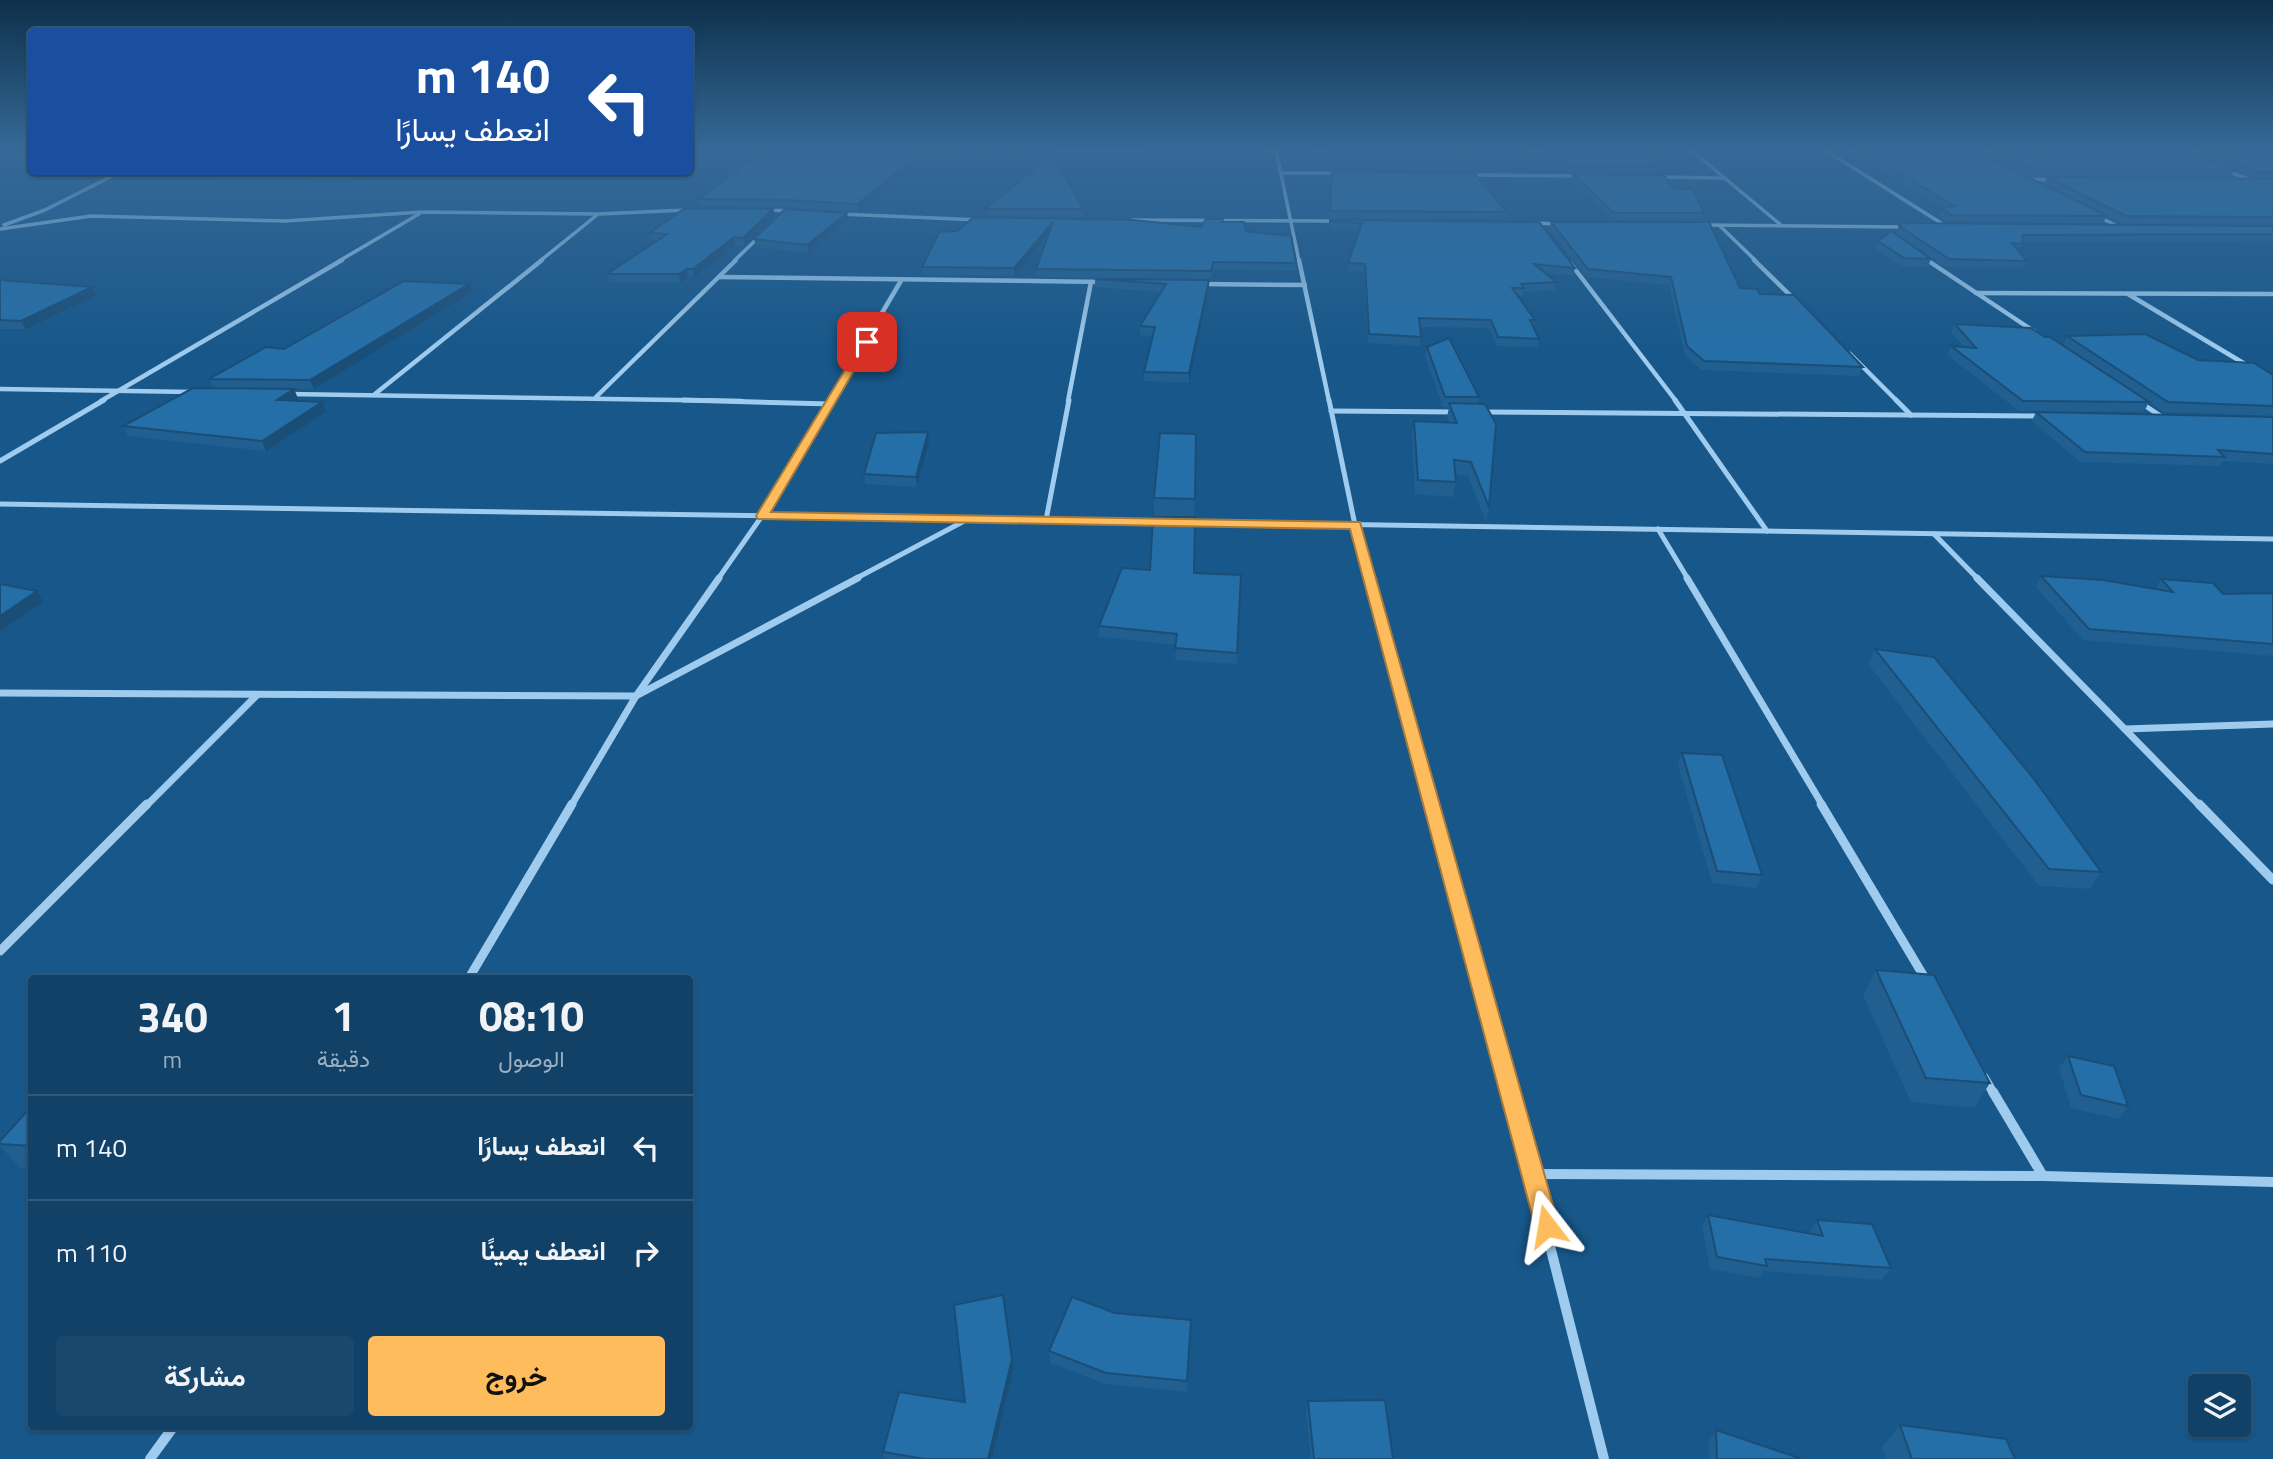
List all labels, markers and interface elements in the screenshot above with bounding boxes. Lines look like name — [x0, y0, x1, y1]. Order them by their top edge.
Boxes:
text: 140 m — [416, 37, 550, 112]
icon: left — [574, 56, 665, 147]
text: انعطف يسارًا — [395, 105, 550, 153]
pin — [837, 312, 897, 372]
icon: arrive — [848, 323, 886, 361]
text: 1 — [332, 983, 355, 1047]
text: 08:10 — [479, 983, 584, 1047]
text: 340 — [137, 984, 208, 1048]
text: دقيقة — [317, 1041, 370, 1076]
text: الوصول — [498, 1041, 565, 1076]
text: m — [163, 1042, 182, 1077]
text: انعطف يسارًا — [477, 1126, 606, 1165]
text: 140 m — [56, 1128, 127, 1167]
icon: left — [627, 1129, 665, 1167]
position arrow — [1510, 1189, 1584, 1263]
text: انعطف يمينًا — [480, 1231, 606, 1270]
text: 110 m — [56, 1233, 127, 1272]
icon: right — [627, 1234, 665, 1272]
button: مشاركة — [56, 1336, 354, 1416]
button: خروج — [368, 1336, 665, 1416]
map controls — [2188, 1374, 2251, 1437]
button: layers — [2188, 1374, 2251, 1437]

